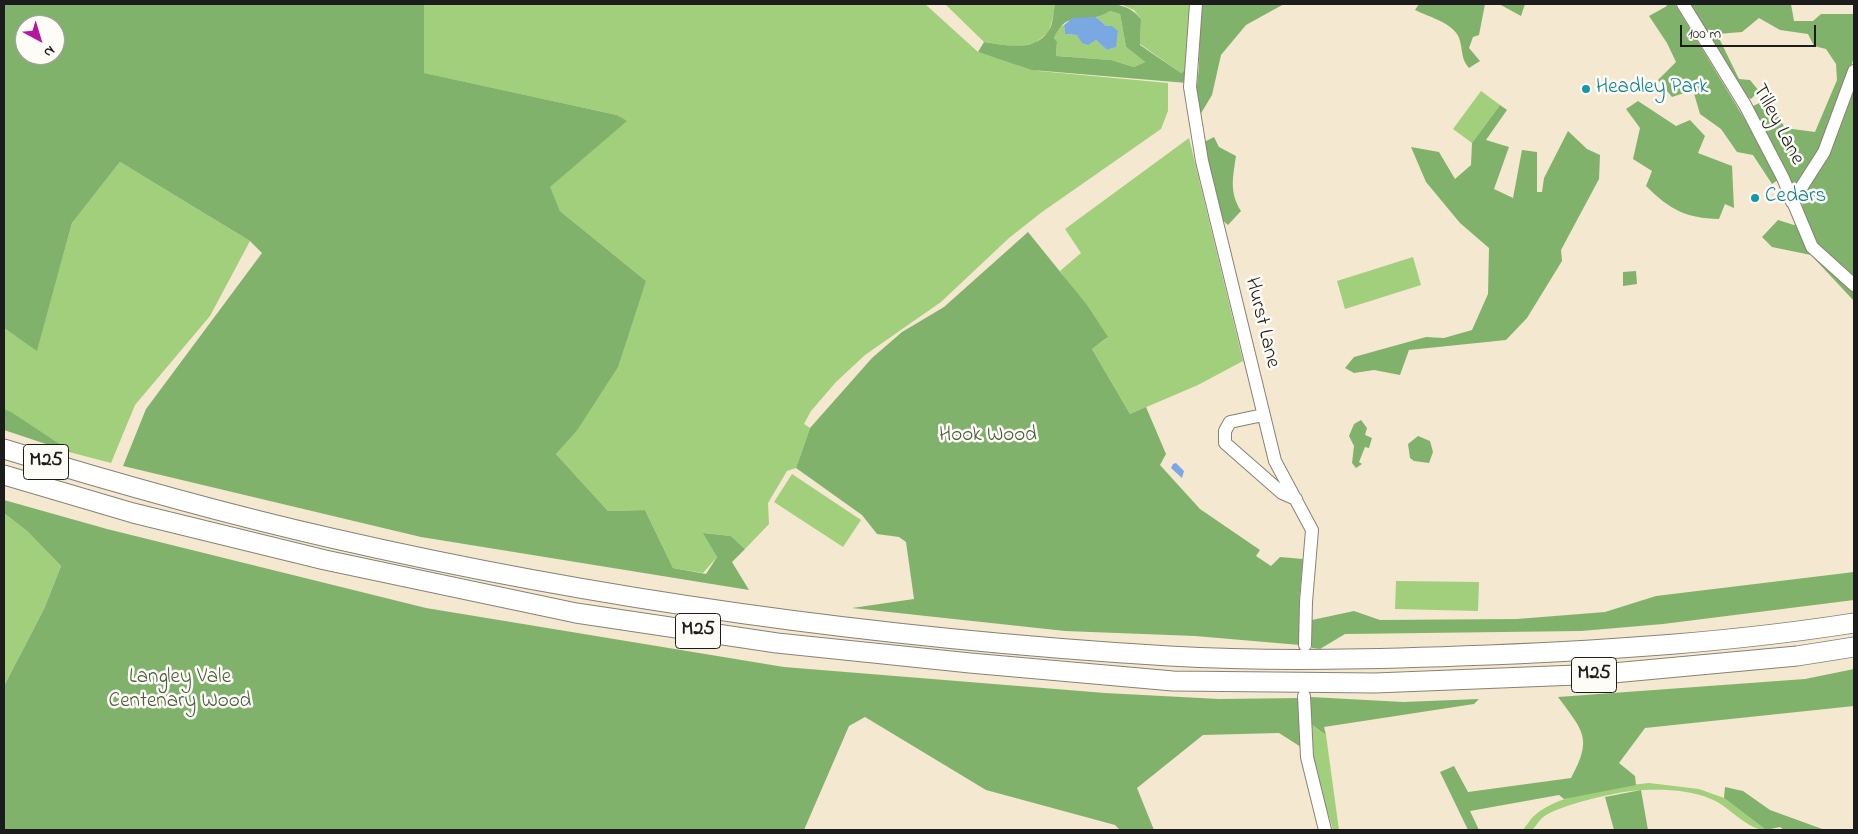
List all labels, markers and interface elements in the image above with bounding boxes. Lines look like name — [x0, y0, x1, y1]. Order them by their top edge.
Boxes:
north arrow — [15, 15, 65, 65]
scale bar — [1683, 15, 1819, 47]
text: 100 m — [1688, 23, 1721, 45]
text: N — [39, 40, 59, 62]
place label: Headley Park — [1596, 76, 1709, 102]
street label: Tilley Lane — [1745, 80, 1809, 170]
marker: Headley Park — [1580, 83, 1592, 95]
place label: Cedars — [1765, 185, 1826, 211]
marker: Cedars — [1749, 192, 1761, 204]
street label: Hurst Lane — [1238, 275, 1284, 371]
park label: Hook Wood — [939, 424, 1037, 450]
road number: M25 — [23, 444, 68, 480]
road number: M25 — [676, 614, 720, 648]
road number: M25 — [1572, 658, 1616, 692]
park label: Langley Vale Centenary Wood — [109, 666, 251, 716]

